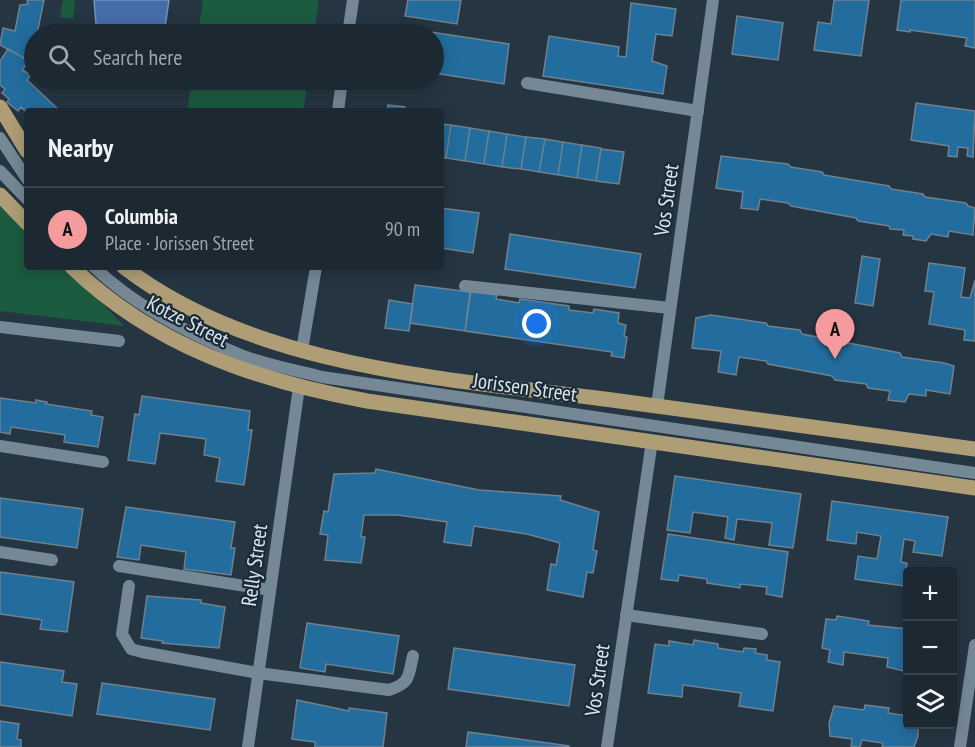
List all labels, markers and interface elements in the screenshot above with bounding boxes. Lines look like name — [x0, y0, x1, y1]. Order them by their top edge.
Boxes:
search box — [24, 24, 444, 90]
icon: search — [45, 41, 78, 74]
text: Search here — [93, 43, 182, 71]
text: Nearby — [48, 131, 113, 164]
street label: Vos Street — [647, 162, 684, 239]
text: Columbia — [105, 202, 178, 230]
text: A — [62, 216, 73, 242]
text: 90 m — [385, 216, 420, 242]
text: Place · Jorissen Street — [105, 230, 254, 256]
street label: Kotze Street — [143, 289, 234, 353]
your location — [522, 309, 551, 338]
pin: A — [816, 310, 854, 359]
street label: Jorissen Street — [470, 366, 579, 408]
street label: Relly Street — [235, 522, 273, 608]
map controls — [903, 567, 957, 729]
button: + — [903, 567, 957, 621]
button: − — [903, 621, 957, 675]
street label: Vos Street — [578, 642, 615, 719]
button: layers — [903, 675, 957, 729]

